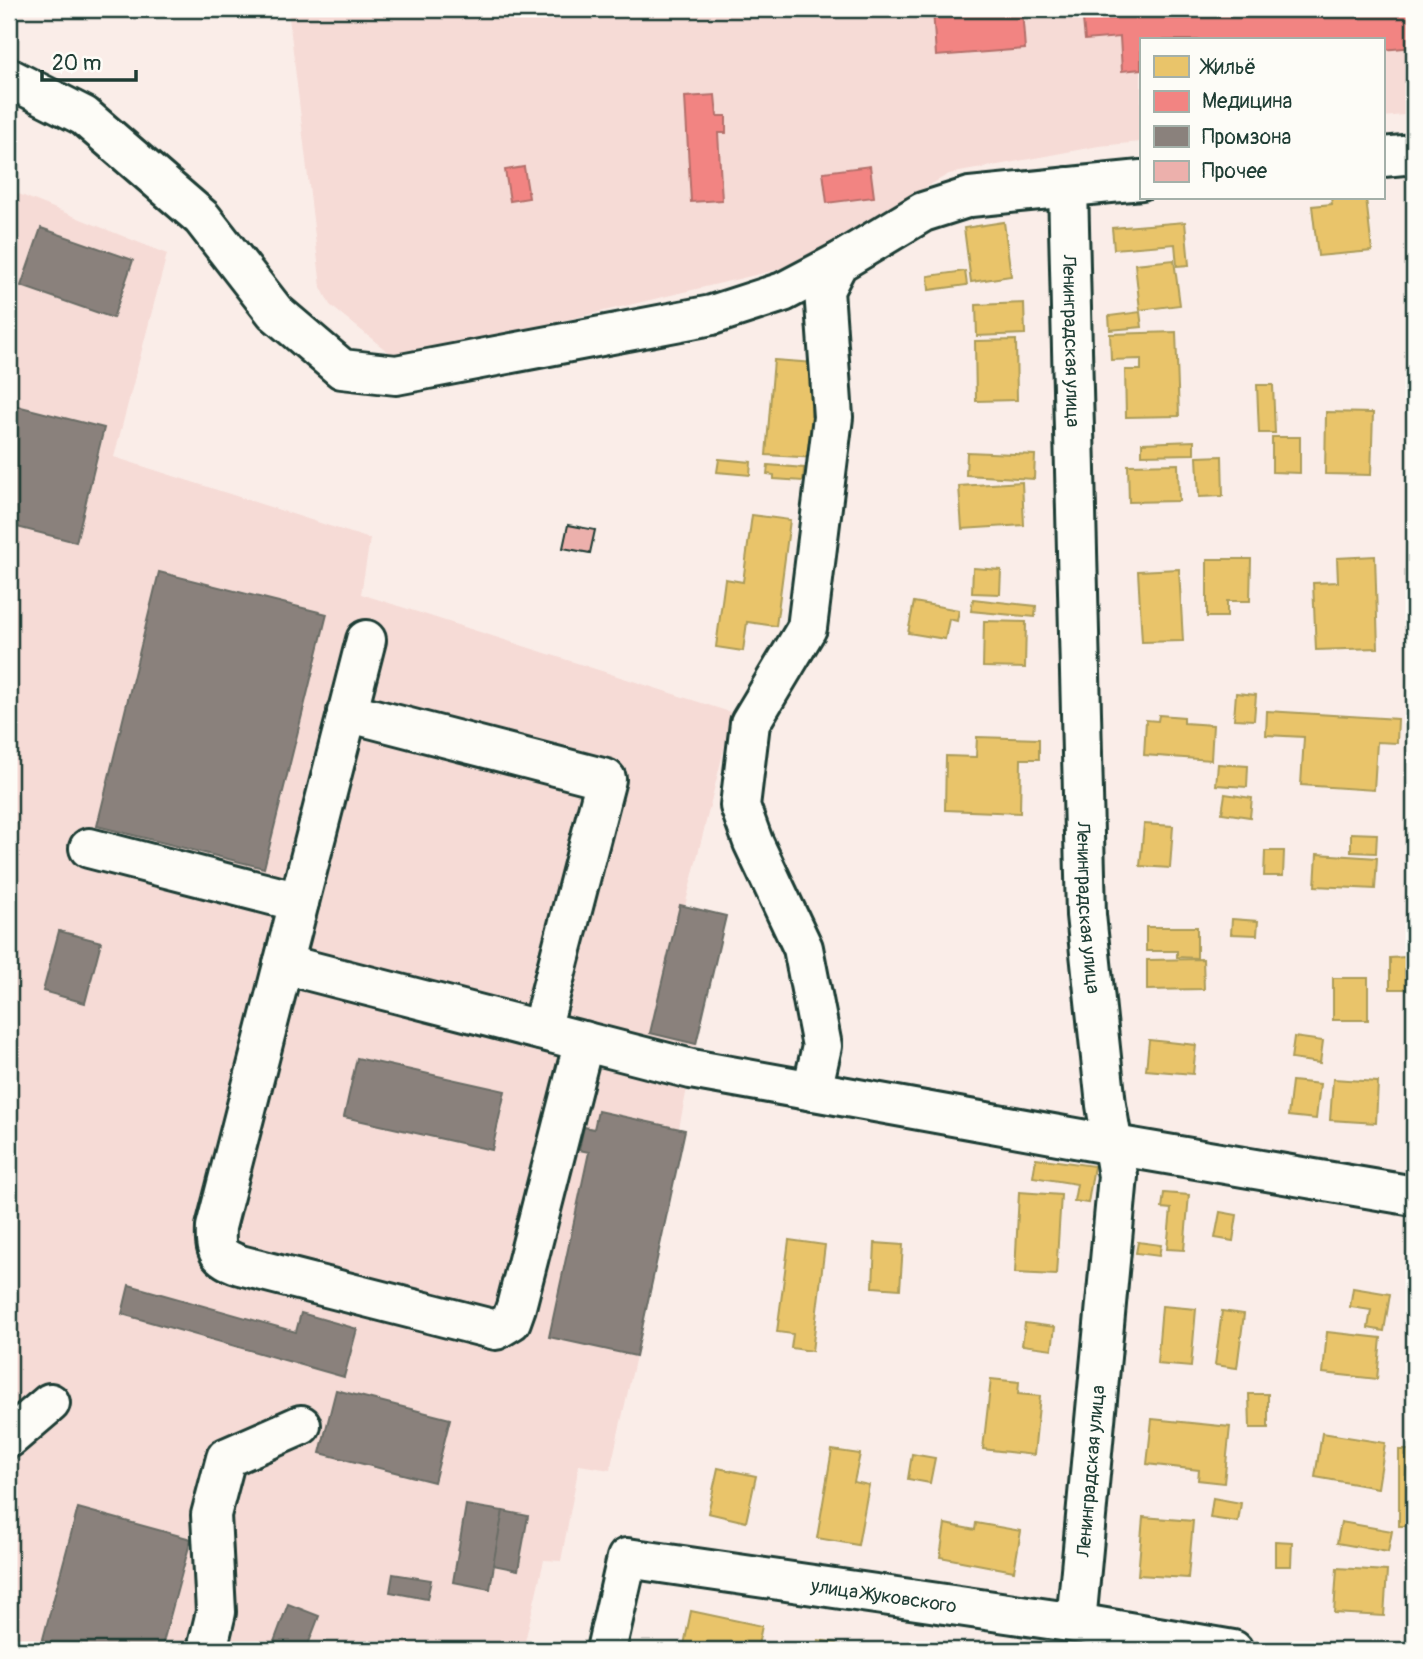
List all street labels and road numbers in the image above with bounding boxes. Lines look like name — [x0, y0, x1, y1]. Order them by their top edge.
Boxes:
street label: Ленинградская улица — [1057, 253, 1085, 428]
street label: Ленинградская улица — [1071, 820, 1105, 995]
street label: Ленинградская улица — [1071, 1384, 1110, 1559]
street label: улица Жуковского — [808, 1574, 958, 1619]

